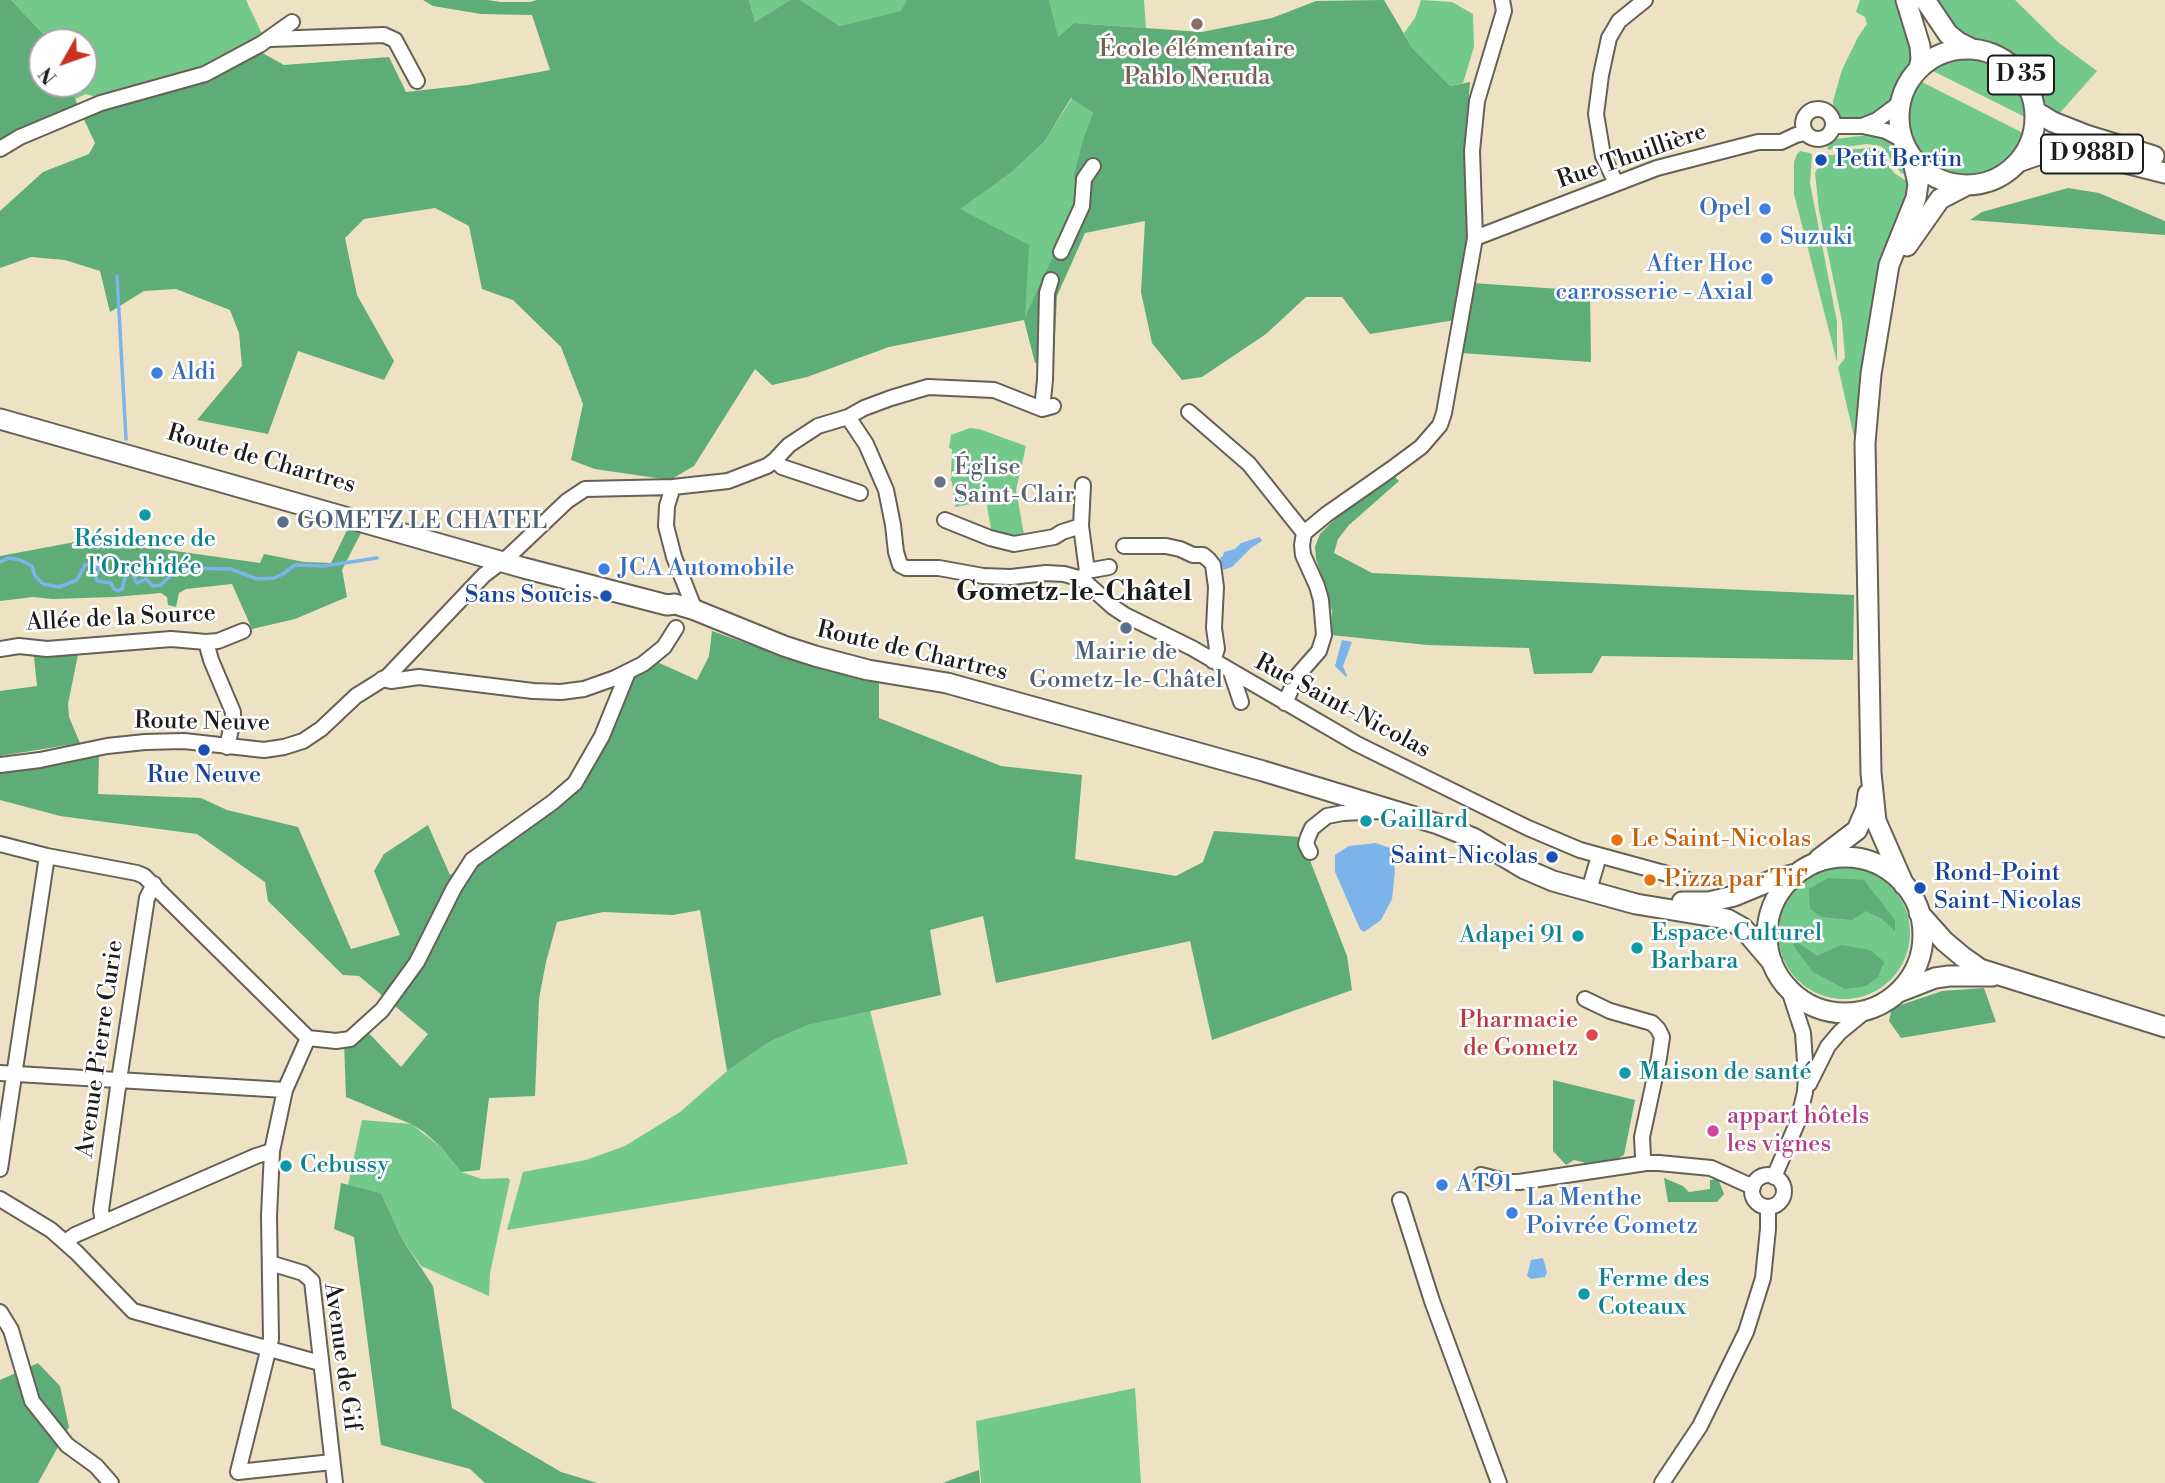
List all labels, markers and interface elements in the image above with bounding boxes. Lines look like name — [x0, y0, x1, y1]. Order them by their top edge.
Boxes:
marker: École élémentaire Pablo Neruda — [1189, 16, 1205, 32]
north arrow — [28, 28, 98, 98]
place label: École élémentaire Pablo Neruda — [1099, 36, 1295, 92]
road number: D 35 — [1988, 55, 2054, 94]
text: N — [34, 62, 62, 89]
street label: Rue Thuillière — [1553, 118, 1711, 196]
road number: D 988D — [2041, 134, 2143, 174]
place label: Petit Bertin — [1835, 146, 1962, 174]
marker: Petit Bertin — [1813, 152, 1829, 168]
place label: Opel — [1699, 195, 1751, 223]
marker: Opel — [1757, 201, 1773, 217]
place label: Suzuki — [1780, 224, 1853, 252]
marker: Suzuki — [1758, 230, 1774, 246]
place label: After Hoc carrosserie - Axial — [1555, 251, 1753, 307]
marker: After Hoc carrosserie - Axial — [1759, 271, 1775, 287]
place label: Aldi — [171, 359, 216, 387]
marker: Aldi — [149, 365, 165, 381]
street label: Route de Chartres — [163, 419, 359, 501]
place label: Église Saint-Clair — [954, 454, 1075, 510]
marker: Église Saint-Clair — [932, 474, 948, 490]
marker: Résidence de l'Orchidée — [137, 507, 153, 523]
place label: GOMETZ LE CHATEL — [297, 508, 547, 536]
marker: GOMETZ LE CHATEL — [275, 514, 291, 530]
place label: Résidence de l'Orchidée — [74, 526, 216, 582]
place label: JCA Automobile — [618, 555, 795, 583]
marker: JCA Automobile — [596, 561, 612, 577]
district label: Gometz-le-Châtel — [956, 576, 1192, 610]
place label: Sans Soucis — [465, 582, 592, 610]
marker: Sans Soucis — [598, 588, 614, 604]
street label: Allée de la Source — [25, 600, 217, 638]
street label: Route de Chartres — [814, 616, 1010, 688]
marker: Mairie de Gometz-le-Châtel — [1118, 620, 1134, 636]
place label: Mairie de Gometz-le-Châtel — [1029, 639, 1223, 695]
street label: Rue Saint-Nicolas — [1249, 649, 1435, 765]
street label: Route Neuve — [134, 707, 270, 739]
marker: Rue Neuve — [196, 742, 212, 758]
place label: Rue Neuve — [147, 762, 261, 790]
place label: Gaillard — [1380, 807, 1468, 835]
marker: Gaillard — [1358, 813, 1374, 829]
place label: Le Saint-Nicolas — [1631, 826, 1811, 854]
marker: Le Saint-Nicolas — [1609, 832, 1625, 848]
place label: Saint-Nicolas — [1391, 843, 1538, 871]
marker: Saint-Nicolas — [1544, 849, 1560, 865]
place label: Rond-Point Saint-Nicolas — [1934, 860, 2081, 916]
place label: Pizza par Tif' — [1664, 866, 1809, 894]
marker: Pizza par Tif' — [1642, 872, 1658, 888]
marker: Rond-Point Saint-Nicolas — [1912, 880, 1928, 896]
place label: Espace Culturel Barbara — [1651, 920, 1822, 976]
place label: Adapei 91 — [1459, 922, 1564, 950]
marker: Adapei 91 — [1570, 928, 1586, 944]
street label: Avenue Pierre Curie — [71, 938, 131, 1160]
marker: Espace Culturel Barbara — [1629, 940, 1645, 956]
place label: Pharmacie de Gometz — [1459, 1007, 1578, 1063]
marker: Pharmacie de Gometz — [1584, 1027, 1600, 1043]
place label: Maison de santé — [1639, 1059, 1812, 1087]
marker: Maison de santé — [1617, 1065, 1633, 1081]
place label: appart hôtels les vignes — [1727, 1103, 1869, 1159]
marker: appart hôtels les vignes — [1705, 1123, 1721, 1139]
place label: Cebussy — [300, 1152, 389, 1180]
marker: Cebussy — [278, 1158, 294, 1174]
place label: AT91 — [1456, 1171, 1513, 1199]
marker: AT91 — [1434, 1177, 1450, 1193]
place label: La Menthe Poivrée Gometz — [1526, 1185, 1698, 1241]
marker: La Menthe Poivrée Gometz — [1504, 1205, 1520, 1221]
place label: Ferme des Coteaux — [1598, 1266, 1709, 1322]
street label: Avenue de Gif — [316, 1281, 366, 1433]
marker: Ferme des Coteaux — [1576, 1286, 1592, 1302]

